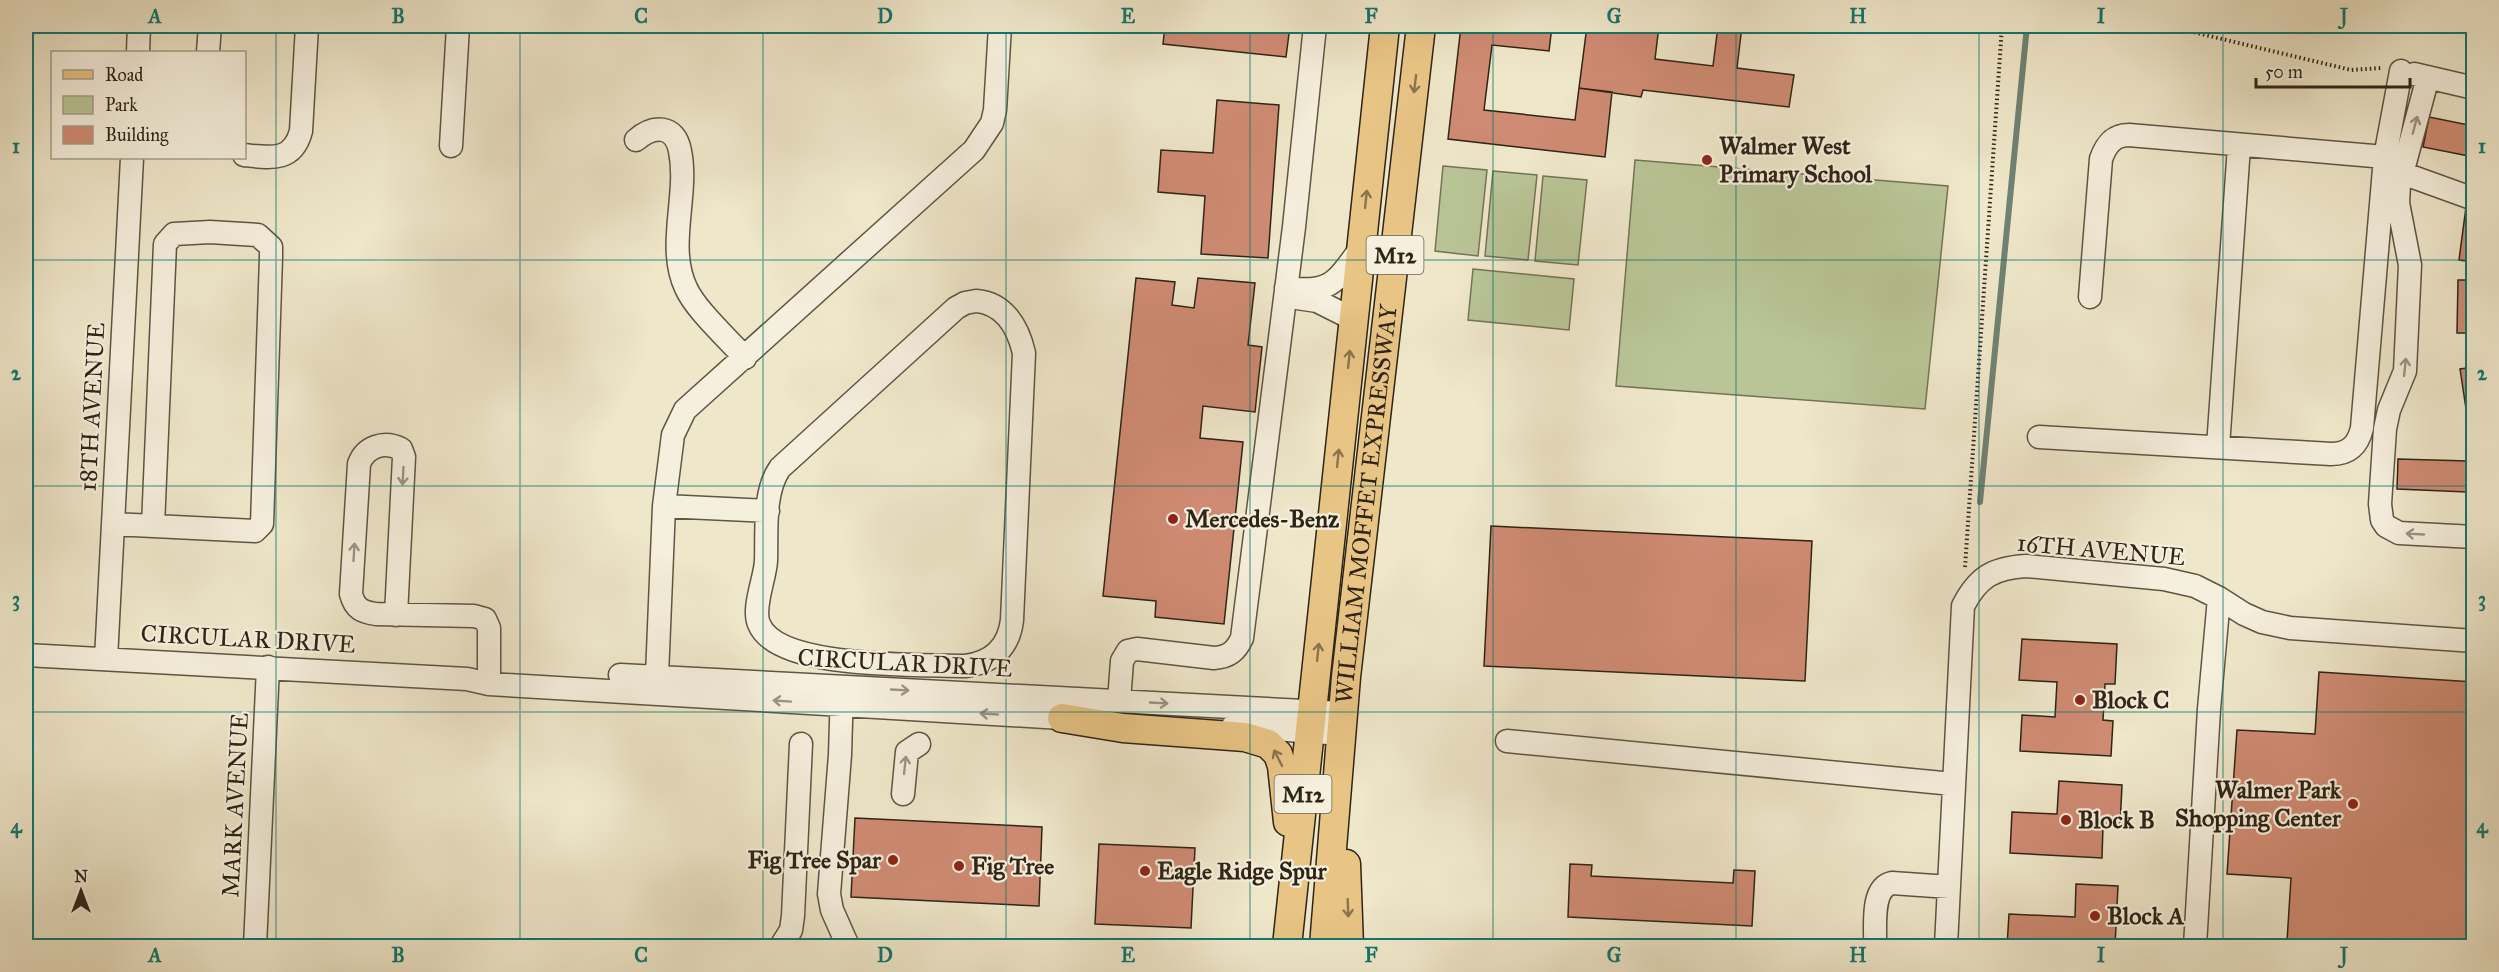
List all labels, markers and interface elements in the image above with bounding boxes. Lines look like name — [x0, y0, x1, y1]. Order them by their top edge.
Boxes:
text: A — [146, 4, 162, 28]
text: B — [391, 4, 405, 28]
text: C — [634, 4, 648, 28]
text: D — [877, 4, 893, 28]
text: E — [1121, 4, 1136, 28]
text: F — [1364, 4, 1378, 28]
text: G — [1607, 4, 1622, 28]
text: H — [1849, 4, 1867, 28]
text: I — [2097, 4, 2106, 28]
text: J — [2337, 4, 2349, 30]
legend — [51, 51, 246, 159]
scale bar — [2256, 51, 2410, 89]
text: 50 m — [2265, 61, 2303, 83]
text: Road — [105, 64, 143, 86]
one-way arrow — [1409, 73, 1420, 93]
text: Park — [105, 94, 138, 116]
one-way arrow — [2410, 116, 2421, 135]
text: Building — [105, 124, 169, 147]
place label: Walmer West Primary School — [1719, 131, 1873, 189]
text: 1 — [12, 134, 20, 158]
text: 1 — [2478, 134, 2486, 158]
marker: Walmer West Primary School — [1700, 153, 1714, 167]
one-way arrow — [1361, 189, 1372, 209]
road number: M12 — [1366, 236, 1424, 274]
street label: WILLIAM MOFFET EXPRESSWAY — [1329, 302, 1404, 705]
street label: 18TH AVENUE — [73, 322, 111, 492]
one-way arrow — [1344, 350, 1355, 370]
one-way arrow — [2400, 358, 2411, 377]
text: 2 — [11, 361, 22, 385]
text: 2 — [2477, 361, 2488, 385]
one-way arrow — [1333, 448, 1344, 468]
one-way arrow — [398, 465, 409, 485]
place label: Mercedes-Benz — [1185, 504, 1340, 534]
marker: Mercedes-Benz — [1166, 512, 1180, 526]
street label: 16TH AVENUE — [2016, 528, 2186, 572]
one-way arrow — [2406, 528, 2426, 539]
one-way arrow — [348, 542, 359, 562]
text: 3 — [12, 587, 20, 612]
text: 3 — [2478, 587, 2486, 612]
street label: CIRCULAR DRIVE — [140, 618, 356, 660]
street label: CIRCULAR DRIVE — [797, 642, 1013, 684]
one-way arrow — [1312, 642, 1323, 662]
one-way arrow — [890, 685, 910, 696]
place label: Block C — [2092, 685, 2169, 715]
marker: Block C — [2073, 693, 2087, 707]
one-way arrow — [773, 696, 793, 707]
one-way arrow — [1149, 697, 1169, 708]
one-way arrow — [980, 708, 1000, 719]
street label: MARK AVENUE — [215, 712, 255, 898]
one-way arrow — [1272, 750, 1283, 768]
one-way arrow — [900, 756, 911, 776]
road number: M12 — [1274, 775, 1332, 813]
place label: Walmer Park Shopping Center — [2175, 775, 2342, 833]
marker: Walmer Park Shopping Center — [2346, 797, 2360, 811]
place label: Block B — [2078, 805, 2155, 835]
marker: Block B — [2059, 813, 2073, 827]
text: 4 — [10, 814, 22, 839]
text: 4 — [2476, 814, 2488, 839]
place label: Fig Tree Spar — [748, 845, 882, 875]
place label: Fig Tree — [971, 851, 1054, 881]
marker: Fig Tree Spar — [886, 853, 900, 867]
place label: Eagle Ridge Spur — [1157, 856, 1327, 886]
marker: Fig Tree — [952, 859, 966, 873]
north arrow — [51, 861, 111, 921]
marker: Eagle Ridge Spur — [1138, 864, 1152, 878]
text: N — [74, 867, 88, 886]
one-way arrow — [1342, 898, 1353, 918]
place label: Block A — [2107, 901, 2185, 931]
marker: Block A — [2088, 909, 2102, 923]
text: A — [146, 943, 162, 967]
text: B — [391, 943, 405, 967]
text: C — [634, 943, 648, 967]
text: D — [877, 943, 893, 967]
text: E — [1121, 943, 1136, 967]
text: F — [1364, 943, 1378, 967]
text: G — [1607, 943, 1622, 967]
text: H — [1849, 943, 1867, 967]
text: I — [2097, 943, 2106, 967]
text: J — [2337, 943, 2349, 969]

